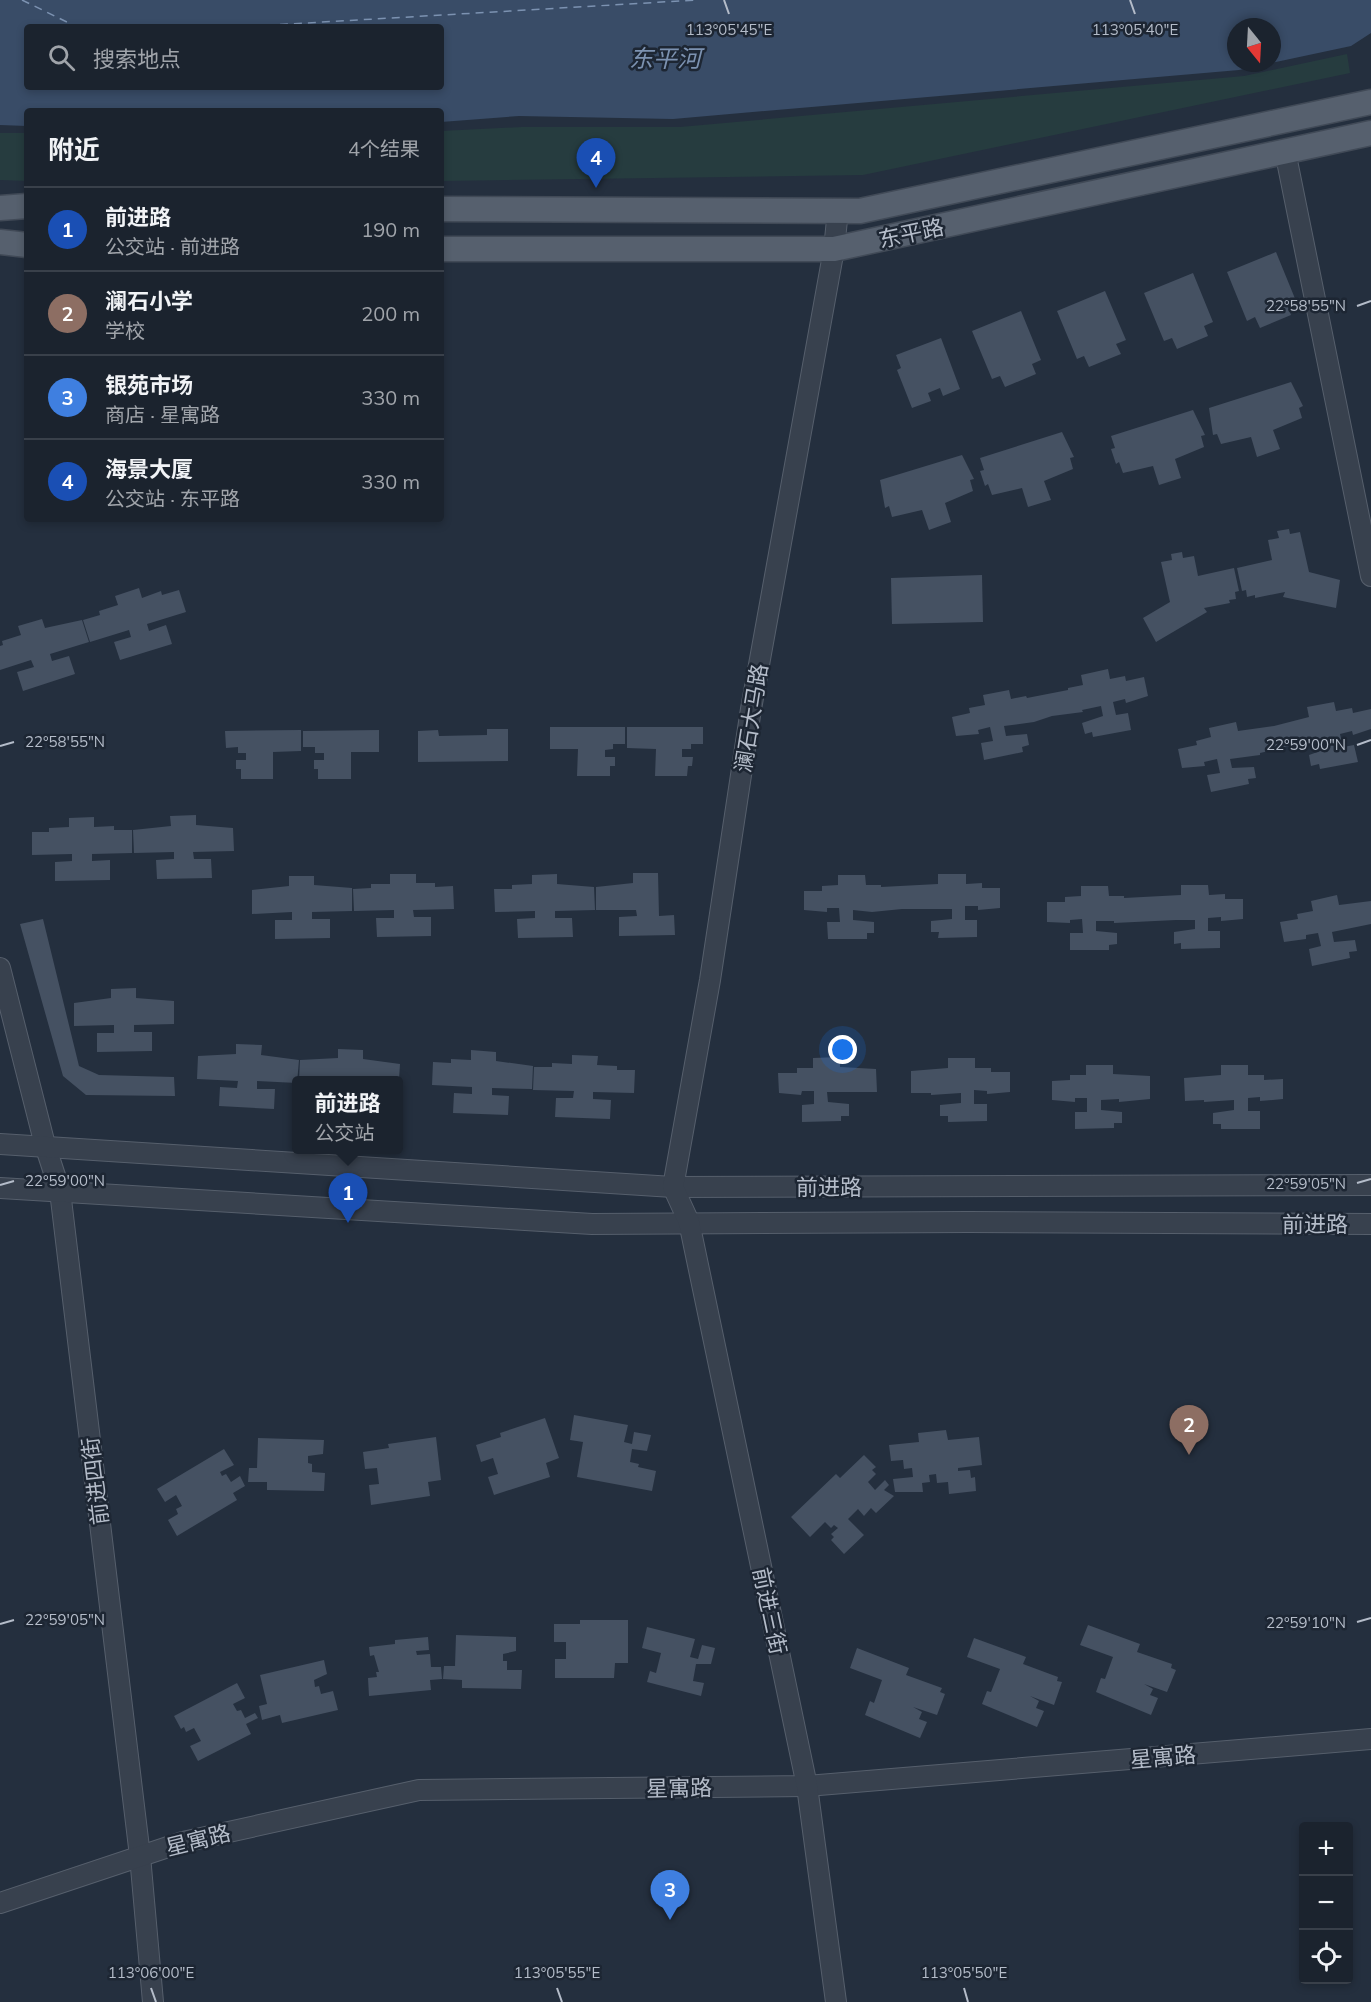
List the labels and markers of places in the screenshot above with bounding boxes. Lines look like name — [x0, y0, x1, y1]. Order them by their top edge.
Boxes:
pin: 4 — [576, 138, 616, 188]
pin: 1 — [328, 1174, 368, 1223]
pin: 2 — [1170, 1406, 1208, 1455]
pin: 3 — [650, 1870, 690, 1920]

